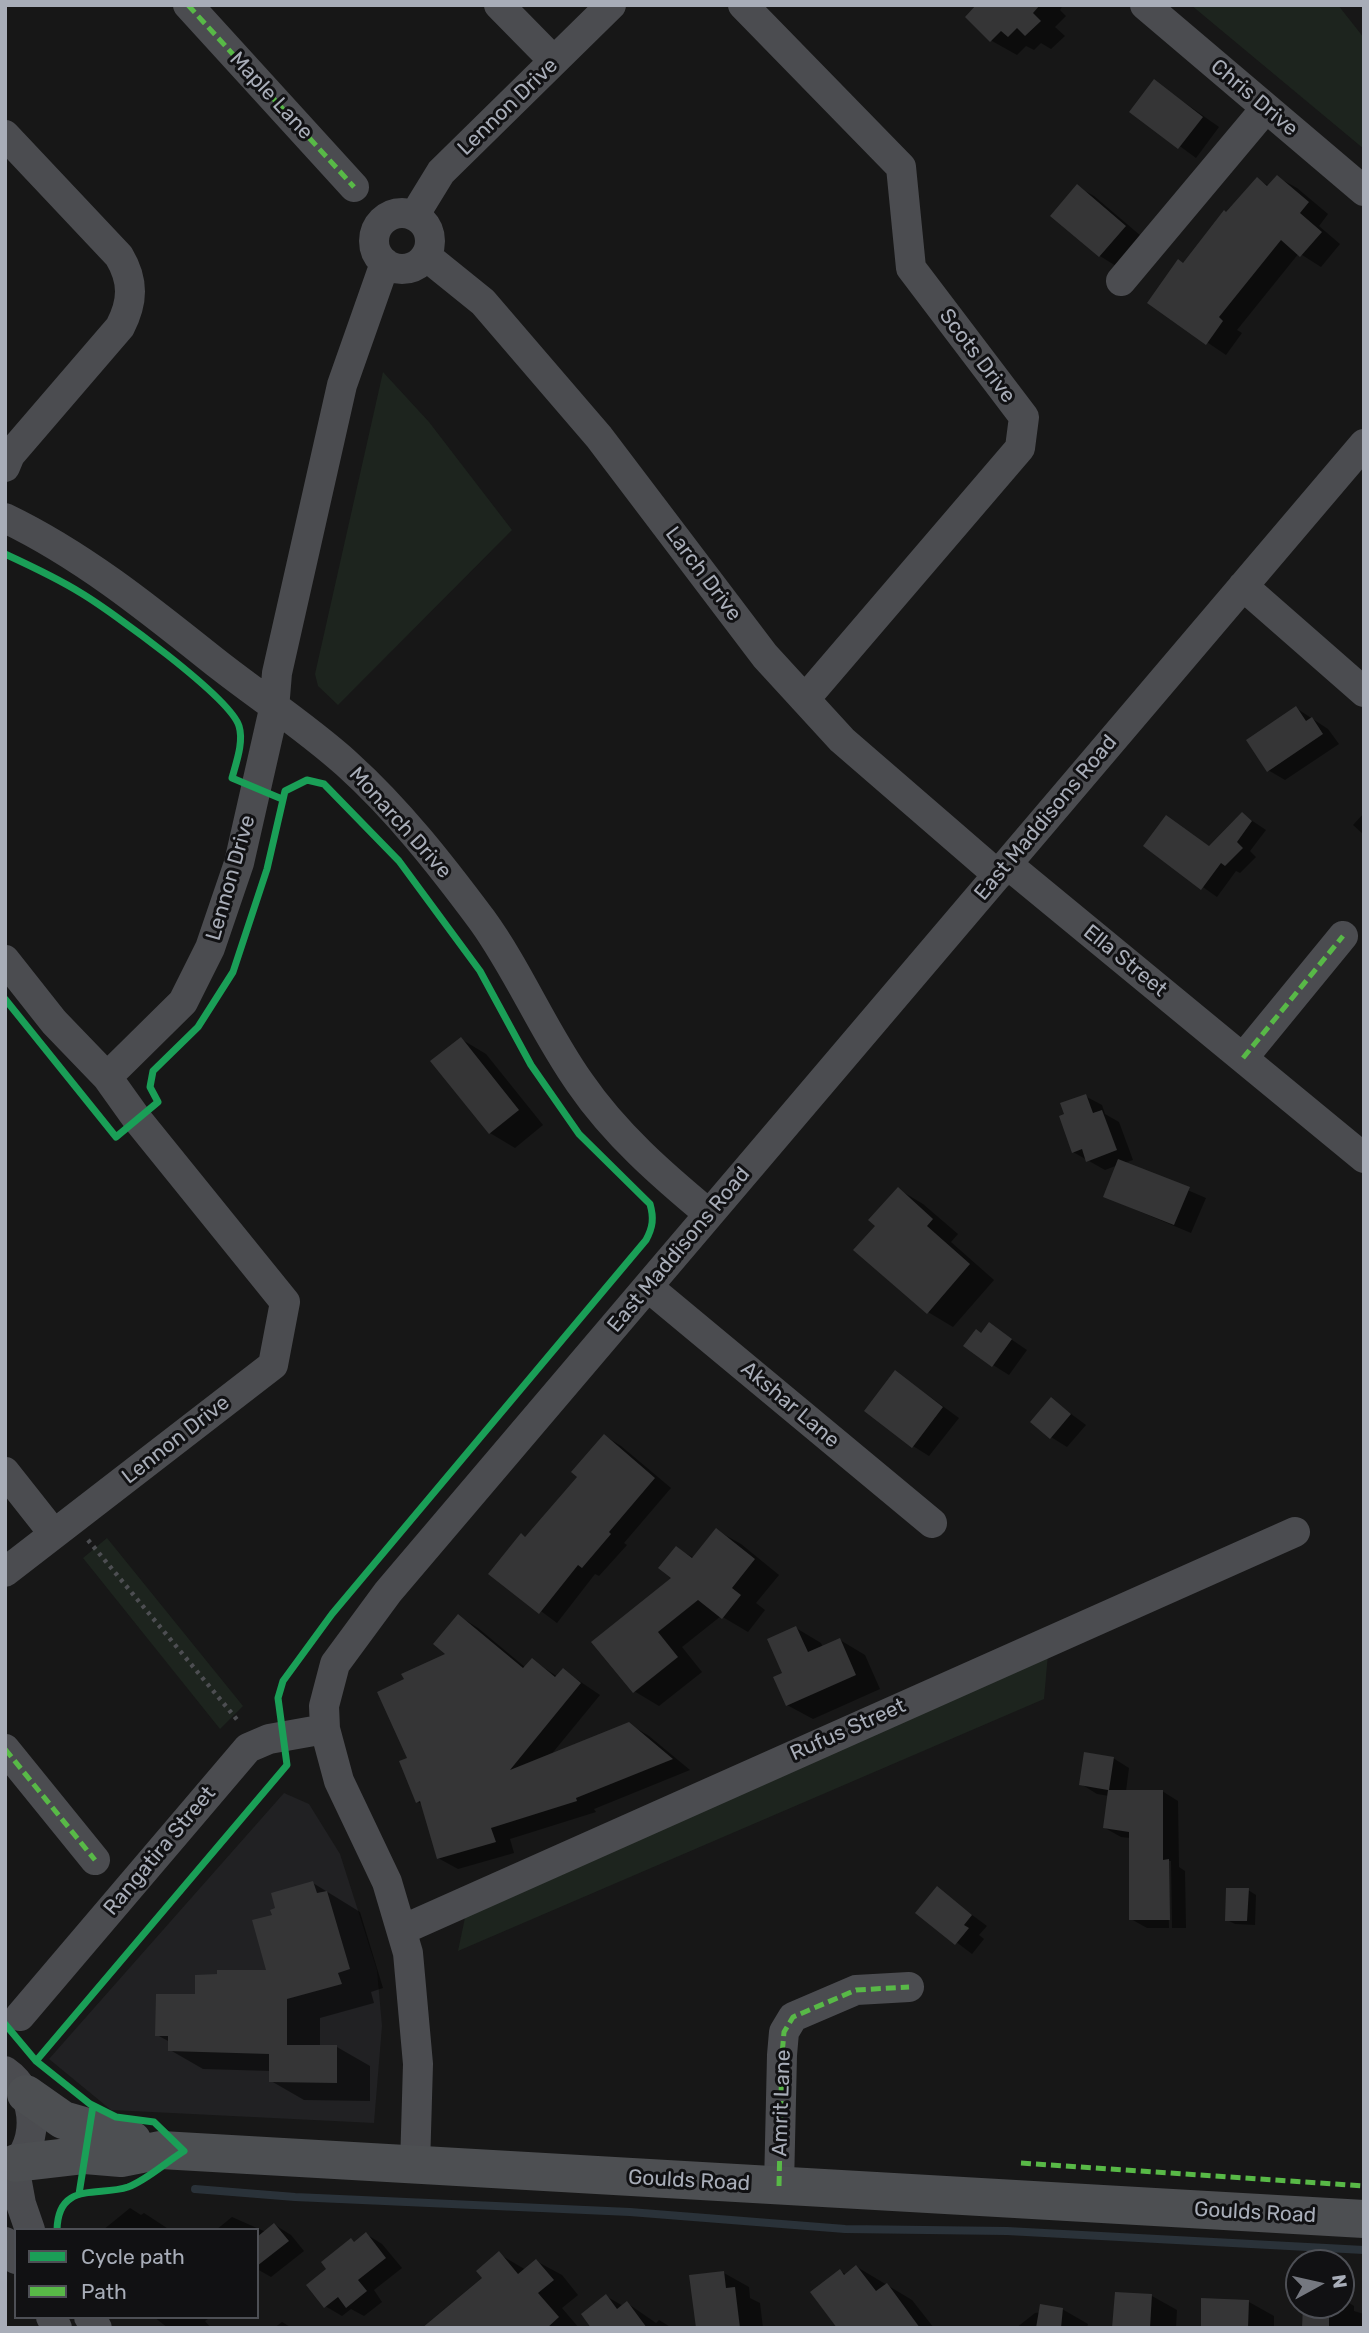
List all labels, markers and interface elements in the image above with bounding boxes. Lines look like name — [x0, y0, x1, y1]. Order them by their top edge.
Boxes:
street label: Maple Lane — [224, 47, 318, 145]
street label: Lennon Drive — [453, 53, 563, 161]
street label: Chris Drive — [1205, 54, 1303, 142]
street label: Scots Drive — [933, 304, 1021, 408]
street label: Larch Drive — [659, 522, 747, 626]
street label: East Maddisons Road — [970, 730, 1122, 906]
street label: Monarch Drive — [344, 762, 456, 884]
street label: Lennon Drive — [201, 812, 261, 944]
street label: Ella Street — [1078, 920, 1172, 1002]
street label: East Maddisons Road — [603, 1162, 755, 1338]
street label: Akshar Lane — [736, 1357, 844, 1453]
street label: Lennon Drive — [117, 1390, 235, 1490]
street label: Rufus Street — [786, 1693, 910, 1767]
street label: Rangatira Street — [99, 1781, 221, 1921]
street label: Amrit Lane — [768, 2049, 796, 2157]
street label: Goulds Road — [627, 2165, 751, 2197]
street label: Goulds Road — [1193, 2197, 1317, 2229]
legend — [14, 2228, 259, 2319]
text: Cycle path — [81, 2244, 185, 2269]
north arrow — [1285, 2249, 1355, 2319]
text: N — [1327, 2273, 1352, 2290]
text: Path — [81, 2279, 127, 2304]

